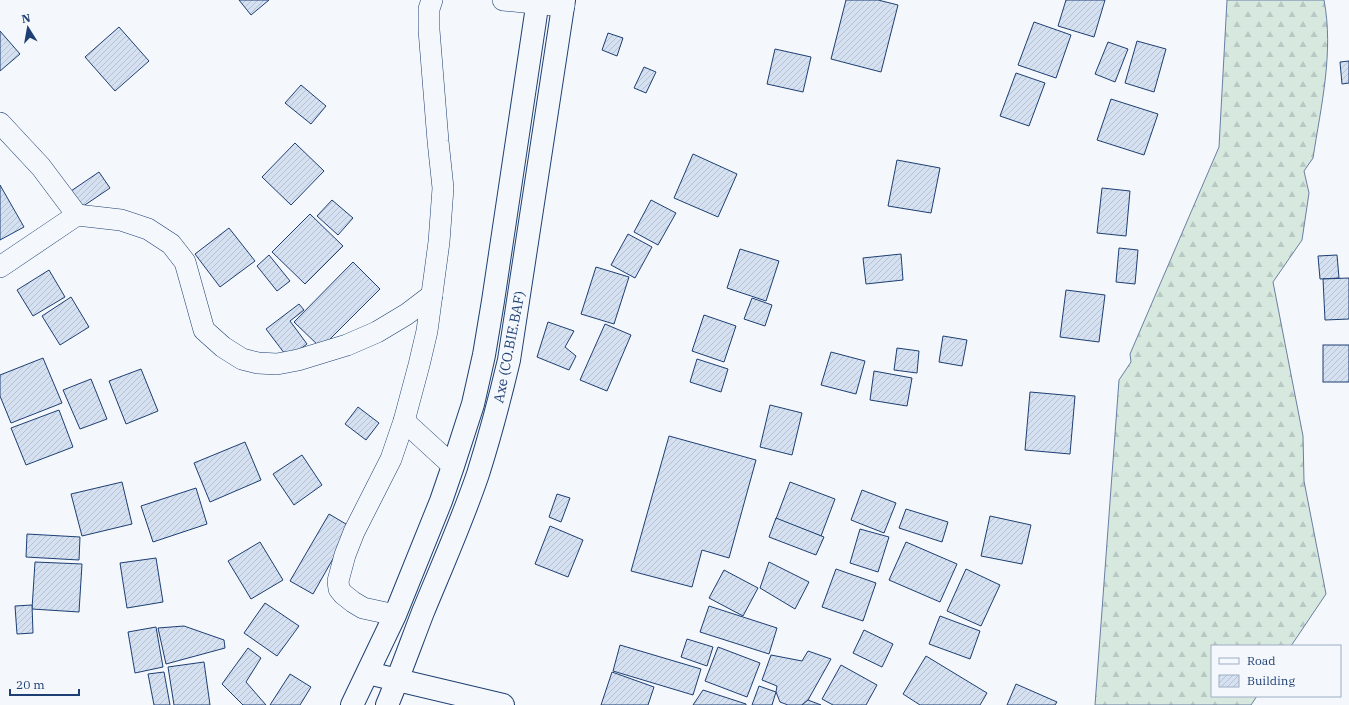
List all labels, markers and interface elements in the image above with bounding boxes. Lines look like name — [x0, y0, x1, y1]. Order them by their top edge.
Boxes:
north arrow — [8, 8, 48, 48]
text: N — [20, 10, 32, 26]
street label: Axe (CO.BIE.BAF) — [489, 289, 529, 405]
legend — [1211, 645, 1341, 697]
text: Road — [1247, 653, 1276, 668]
scale bar — [10, 671, 79, 697]
text: Building — [1247, 673, 1295, 688]
text: 20 m — [16, 677, 45, 692]

